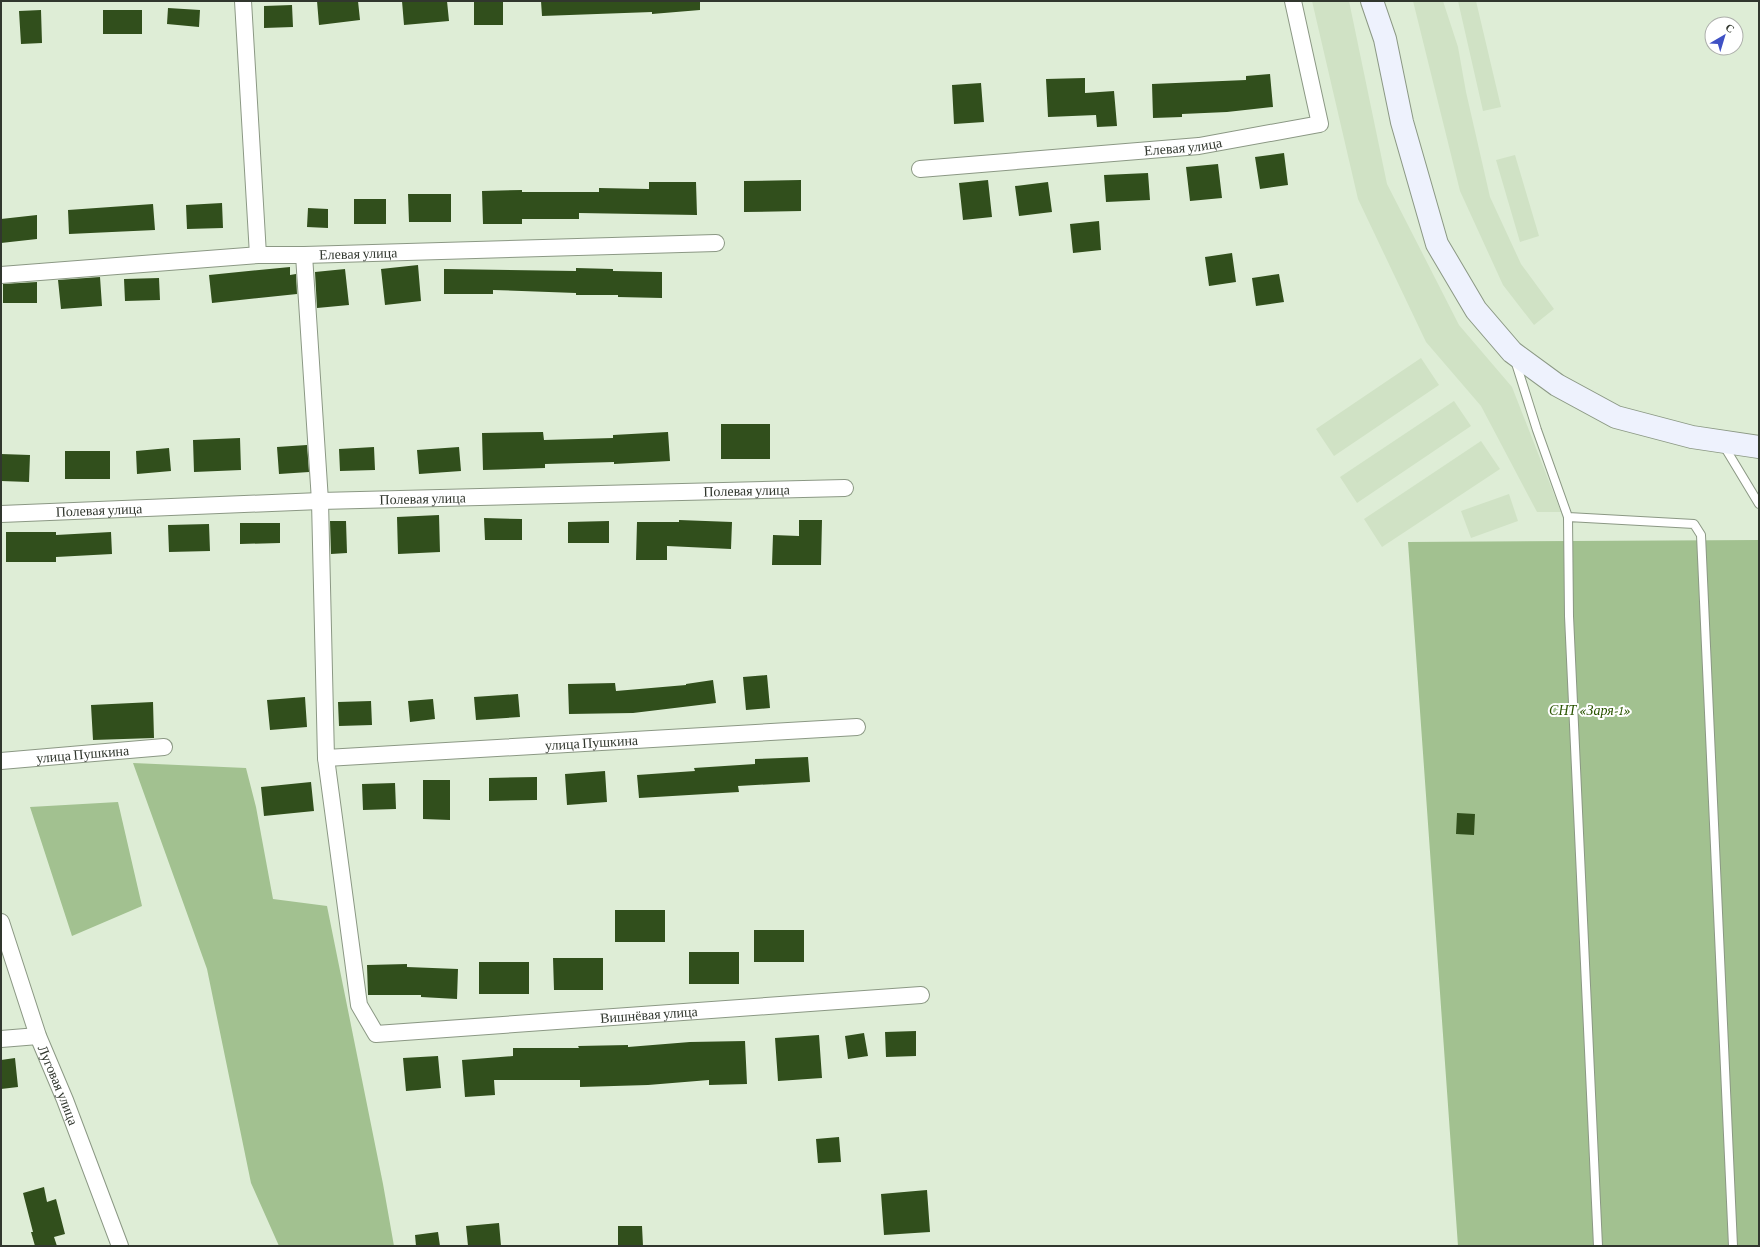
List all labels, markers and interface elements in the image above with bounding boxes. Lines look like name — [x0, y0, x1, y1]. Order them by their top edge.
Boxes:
north arrow — [1704, 16, 1744, 56]
text: С — [1723, 21, 1737, 35]
street label: Елевая улица — [1144, 134, 1224, 158]
street label: Елевая улица — [319, 244, 398, 263]
street label: Полевая улица — [703, 481, 791, 500]
street label: Полевая улица — [379, 489, 467, 508]
street label: Полевая улица — [55, 500, 143, 520]
park label: СНТ «Заря-1» — [1549, 702, 1631, 718]
street label: улица Пушкина — [545, 732, 639, 753]
street label: улица Пушкина — [36, 742, 131, 766]
street label: Вишнёвая улица — [600, 1003, 699, 1026]
street label: Луговая улица — [35, 1043, 82, 1128]

